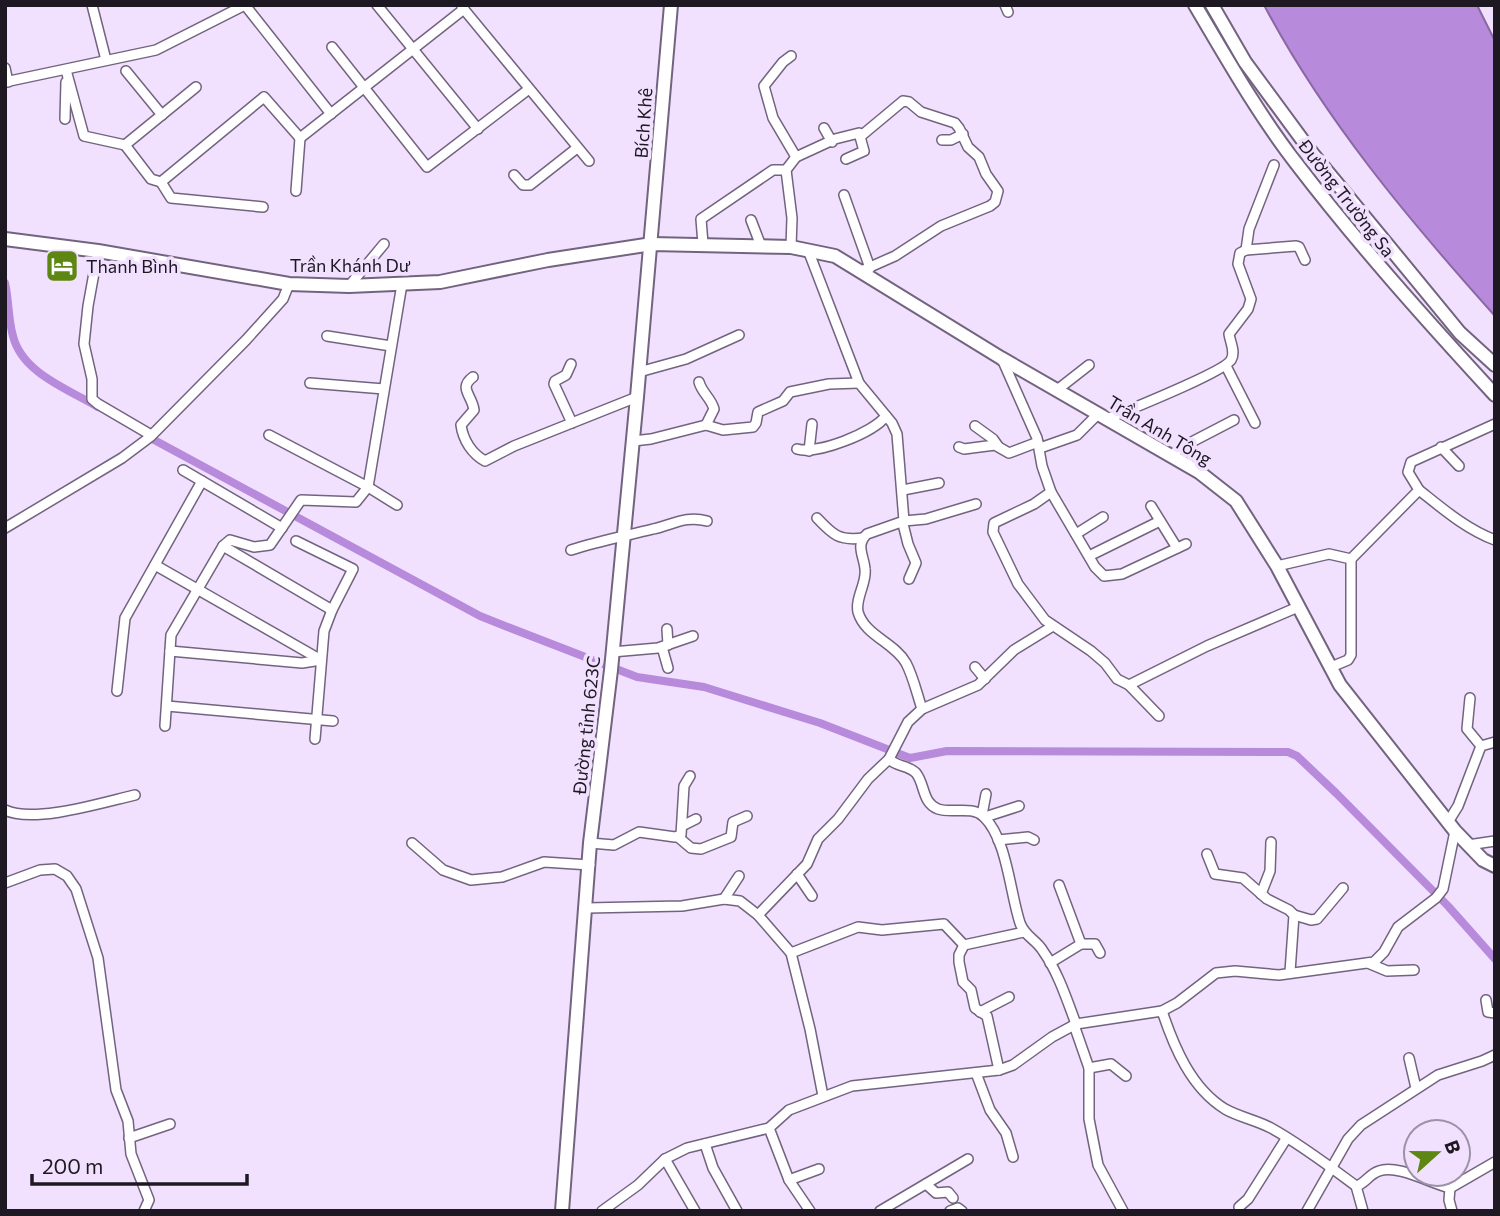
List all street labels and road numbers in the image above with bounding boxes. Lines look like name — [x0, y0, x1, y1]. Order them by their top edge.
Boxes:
street label: Bích Khê — [630, 87, 656, 159]
street label: Đường Trường Sa — [1294, 134, 1400, 261]
street label: Trần Khánh Dư — [290, 254, 411, 276]
street label: Trần Anh Tông — [1104, 390, 1216, 470]
street label: Đường tỉnh 623C — [568, 655, 604, 796]

